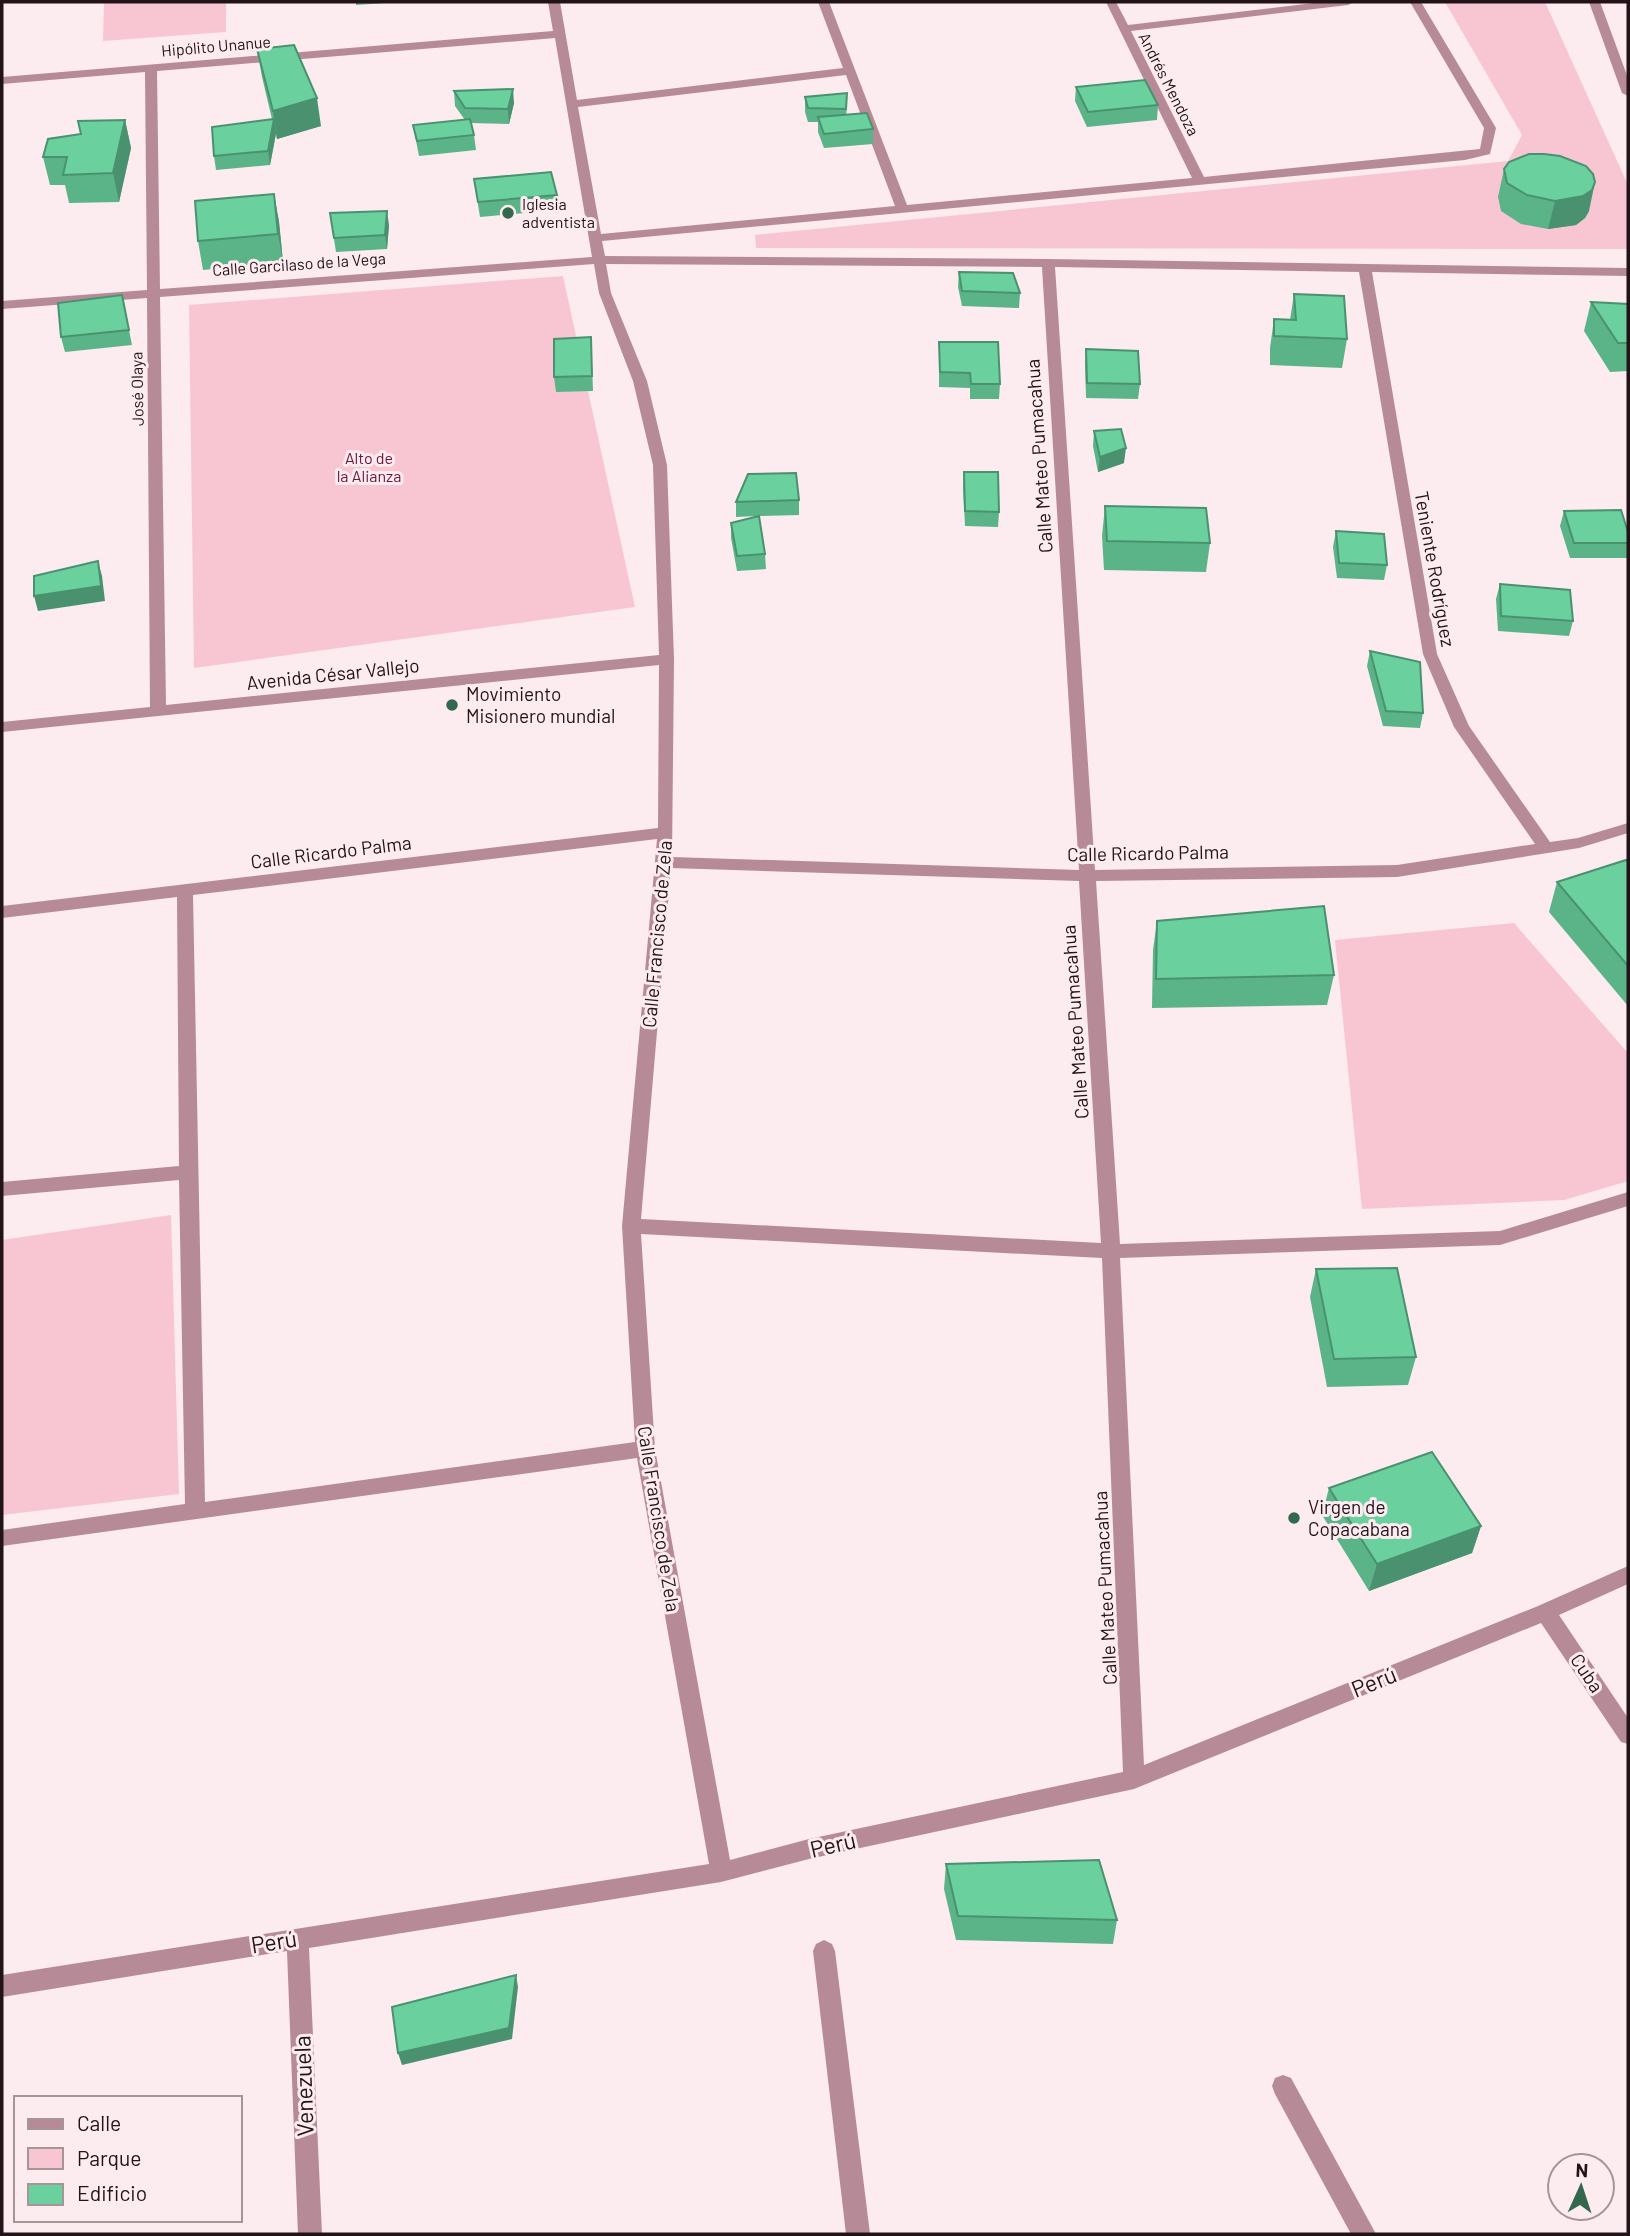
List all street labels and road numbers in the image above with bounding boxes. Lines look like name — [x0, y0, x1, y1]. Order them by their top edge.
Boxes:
street label: Andrés Mendoza — [1135, 29, 1204, 139]
street label: Hipólito Unanue — [160, 31, 272, 60]
street label: Calle Garcilaso de la Vega — [212, 248, 386, 279]
street label: José Olaya — [126, 352, 147, 426]
street label: Calle Mateo Pumacahua — [1020, 358, 1057, 554]
street label: Teniente Rodríguez — [1410, 489, 1461, 649]
street label: Avenida César Vallejo — [245, 653, 421, 694]
street label: Calle Ricardo Palma — [249, 830, 413, 873]
street label: Calle Francisco de Zela — [637, 839, 676, 1029]
street label: Calle Ricardo Palma — [1067, 840, 1229, 865]
street label: Calle Mateo Pumacahua — [1056, 924, 1093, 1120]
street label: Calle Francisco de Zela — [633, 1424, 686, 1613]
street label: Calle Mateo Pumacahua — [1088, 1490, 1121, 1686]
street label: Cuba — [1566, 1649, 1609, 1696]
street label: Perú — [1347, 1659, 1400, 1703]
street label: Perú — [807, 1825, 858, 1863]
street label: Perú — [249, 1924, 299, 1958]
street label: Venezuela — [287, 2035, 319, 2137]

